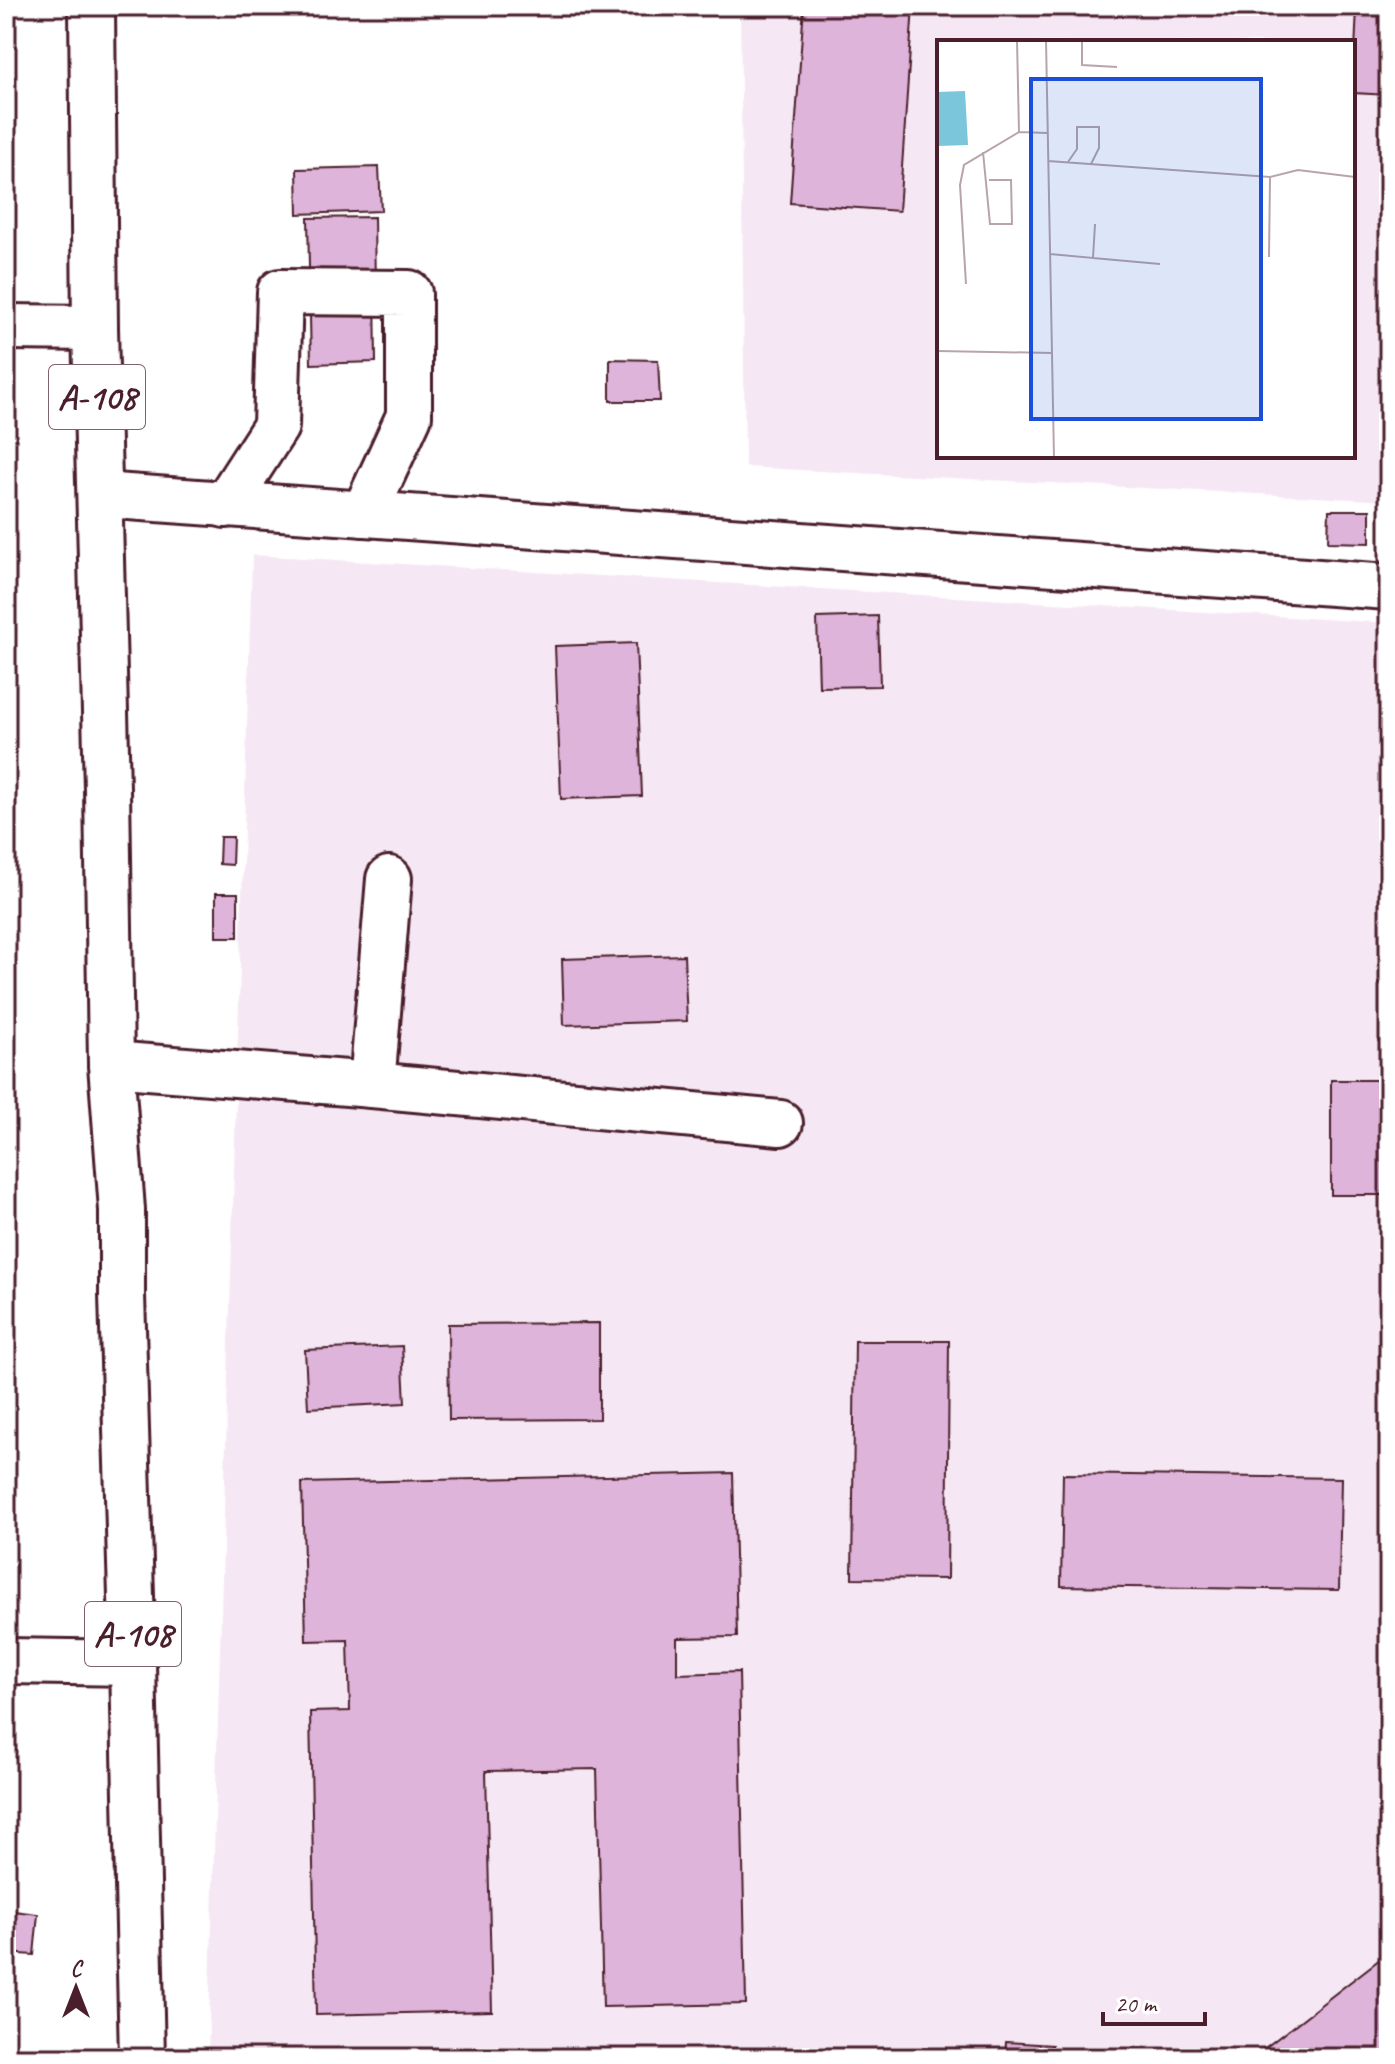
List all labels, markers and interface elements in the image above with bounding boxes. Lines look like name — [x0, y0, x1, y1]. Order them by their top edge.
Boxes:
inset map — [937, 40, 1355, 458]
road number: А-108 — [49, 365, 145, 429]
road number: А-108 — [85, 1602, 181, 1666]
north arrow — [36, 1948, 116, 2028]
text: С — [71, 1955, 85, 1983]
scale bar — [1103, 1976, 1205, 2026]
text: 20 m — [1115, 1989, 1158, 2019]

